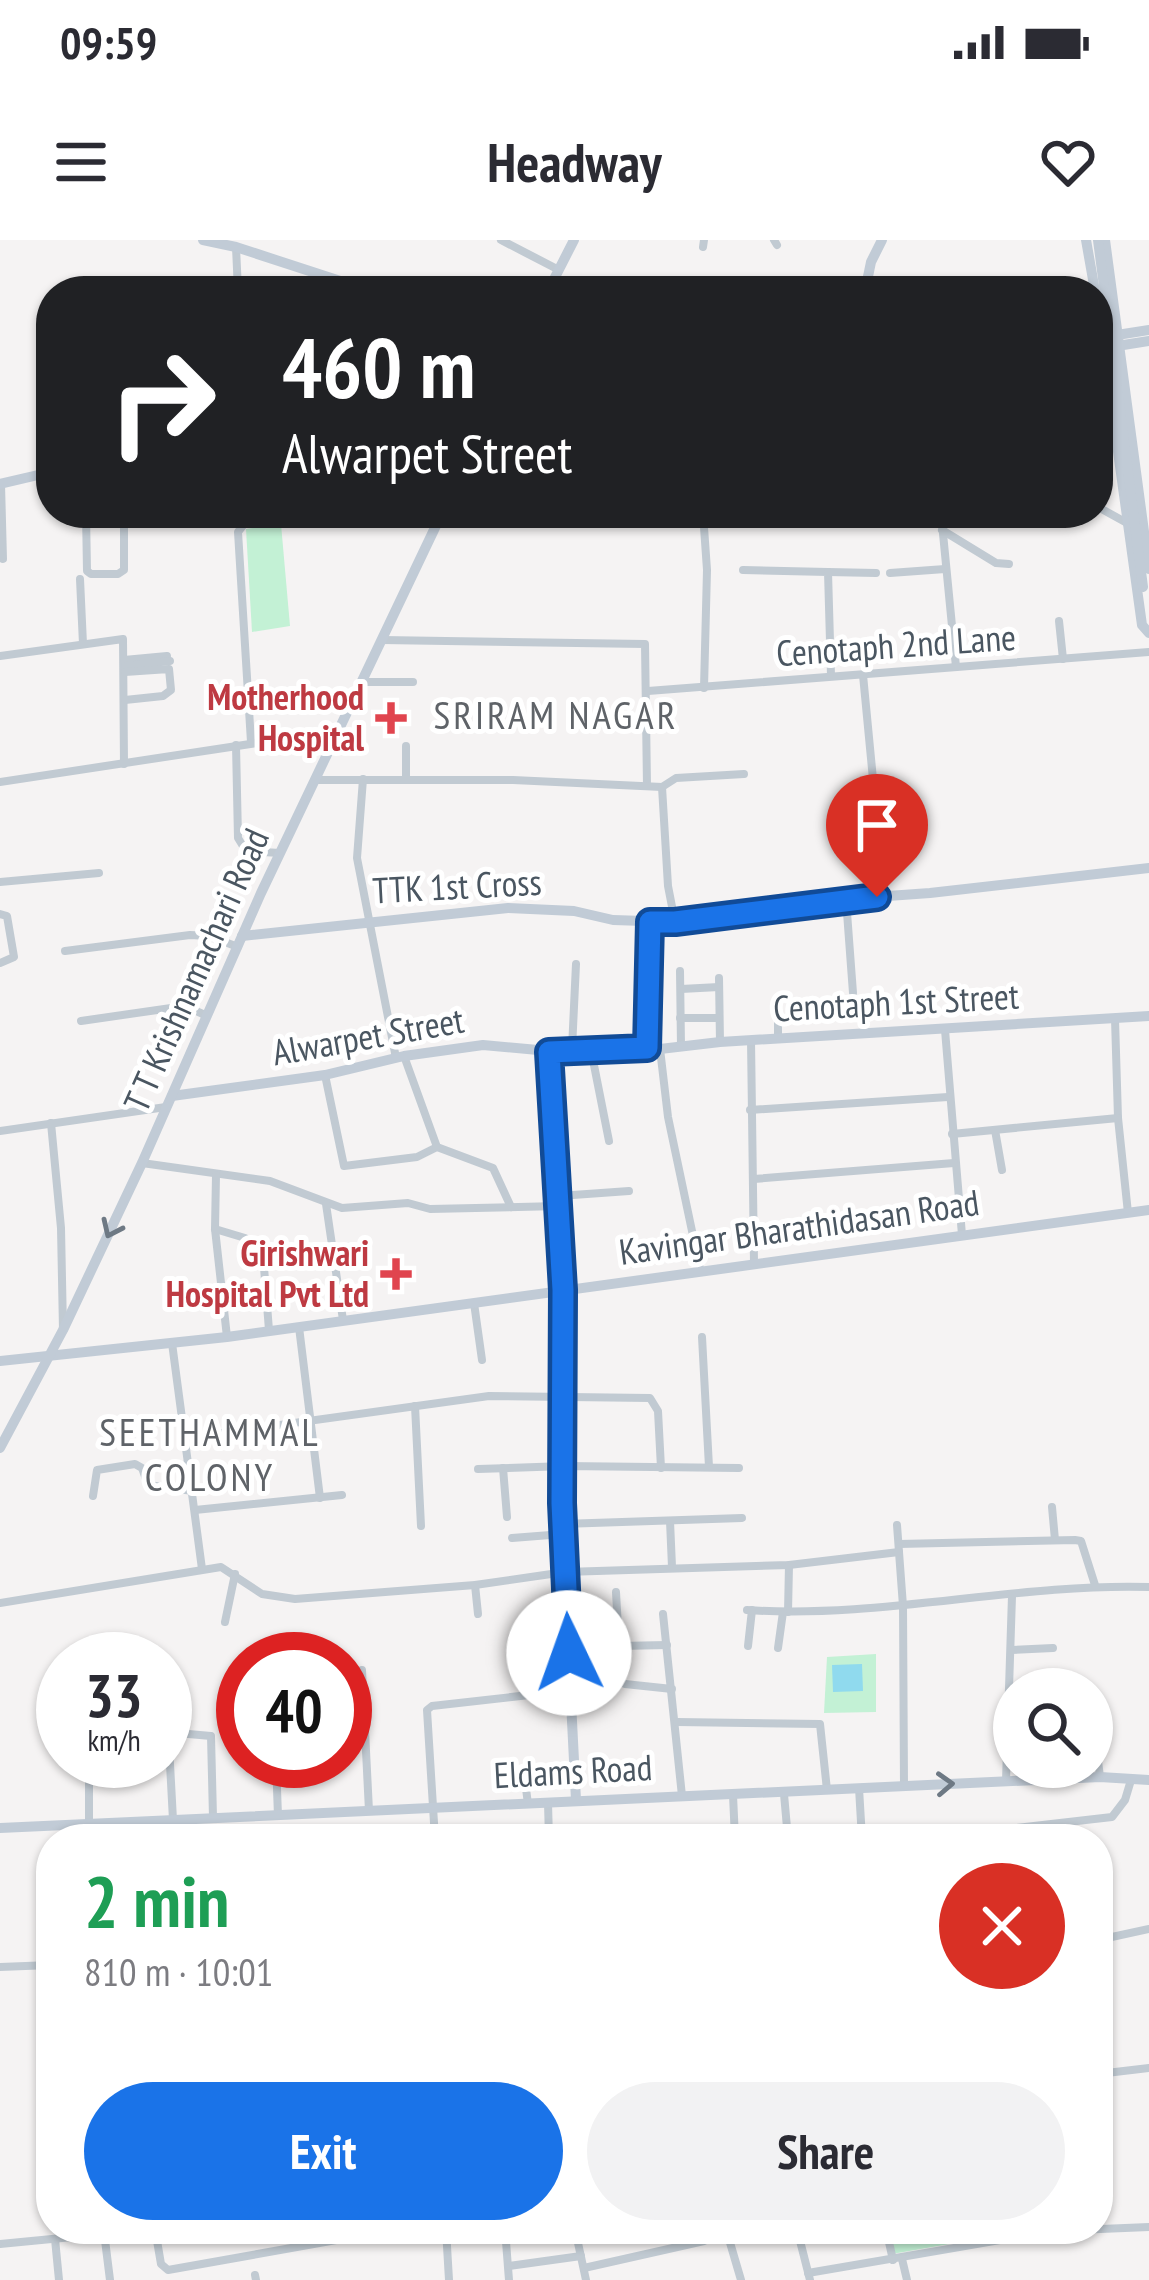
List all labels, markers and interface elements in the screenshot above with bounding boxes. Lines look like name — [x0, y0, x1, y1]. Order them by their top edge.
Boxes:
text: 09:59 — [60, 13, 157, 71]
text: Headway — [487, 127, 662, 197]
icon: menu — [48, 129, 114, 195]
icon: heart — [1035, 129, 1101, 195]
text: 460 m — [282, 312, 475, 421]
icon: right — [84, 324, 240, 480]
text: Alwarpet Street — [282, 418, 572, 488]
street label: Cenotaph 2nd Lane — [775, 613, 1017, 676]
place label: Motherhood Hospital — [207, 673, 364, 761]
district label: SRIRAM NAGAR — [434, 689, 678, 740]
marker: Motherhood Hospital — [375, 702, 407, 734]
pin — [826, 774, 928, 897]
icon: arrive — [844, 792, 910, 858]
street label: T T Krishnamachari Road — [112, 821, 279, 1119]
street label: TTK 1st Cross — [371, 858, 543, 913]
street label: Cenotaph 1st Street — [772, 972, 1020, 1031]
street label: Alwarpet Street — [269, 996, 467, 1075]
street label: Kavingar Bharathidasan Road — [616, 1178, 982, 1275]
one-way arrow — [102, 1217, 125, 1238]
place label: Girishwari Hospital Pvt Ltd — [166, 1229, 369, 1317]
marker: Girishwari Hospital Pvt Ltd — [380, 1258, 412, 1290]
district label: SEETHAMMAL COLONY — [99, 1406, 321, 1502]
position arrow — [506, 1590, 632, 1716]
speed limit sign: 40 — [216, 1632, 372, 1788]
text: 33 — [85, 1656, 143, 1734]
map controls — [993, 1668, 1113, 1788]
button: search — [993, 1668, 1113, 1788]
text: km/h — [87, 1720, 141, 1759]
street label: Eldams Road — [493, 1743, 653, 1798]
one-way arrow — [936, 1771, 955, 1797]
text: 2 min — [84, 1854, 229, 1947]
button: close — [939, 1863, 1065, 1989]
text: 810 m · 10:01 — [84, 1946, 273, 1997]
button: Exit — [84, 2082, 563, 2220]
button: Share — [587, 2082, 1065, 2220]

